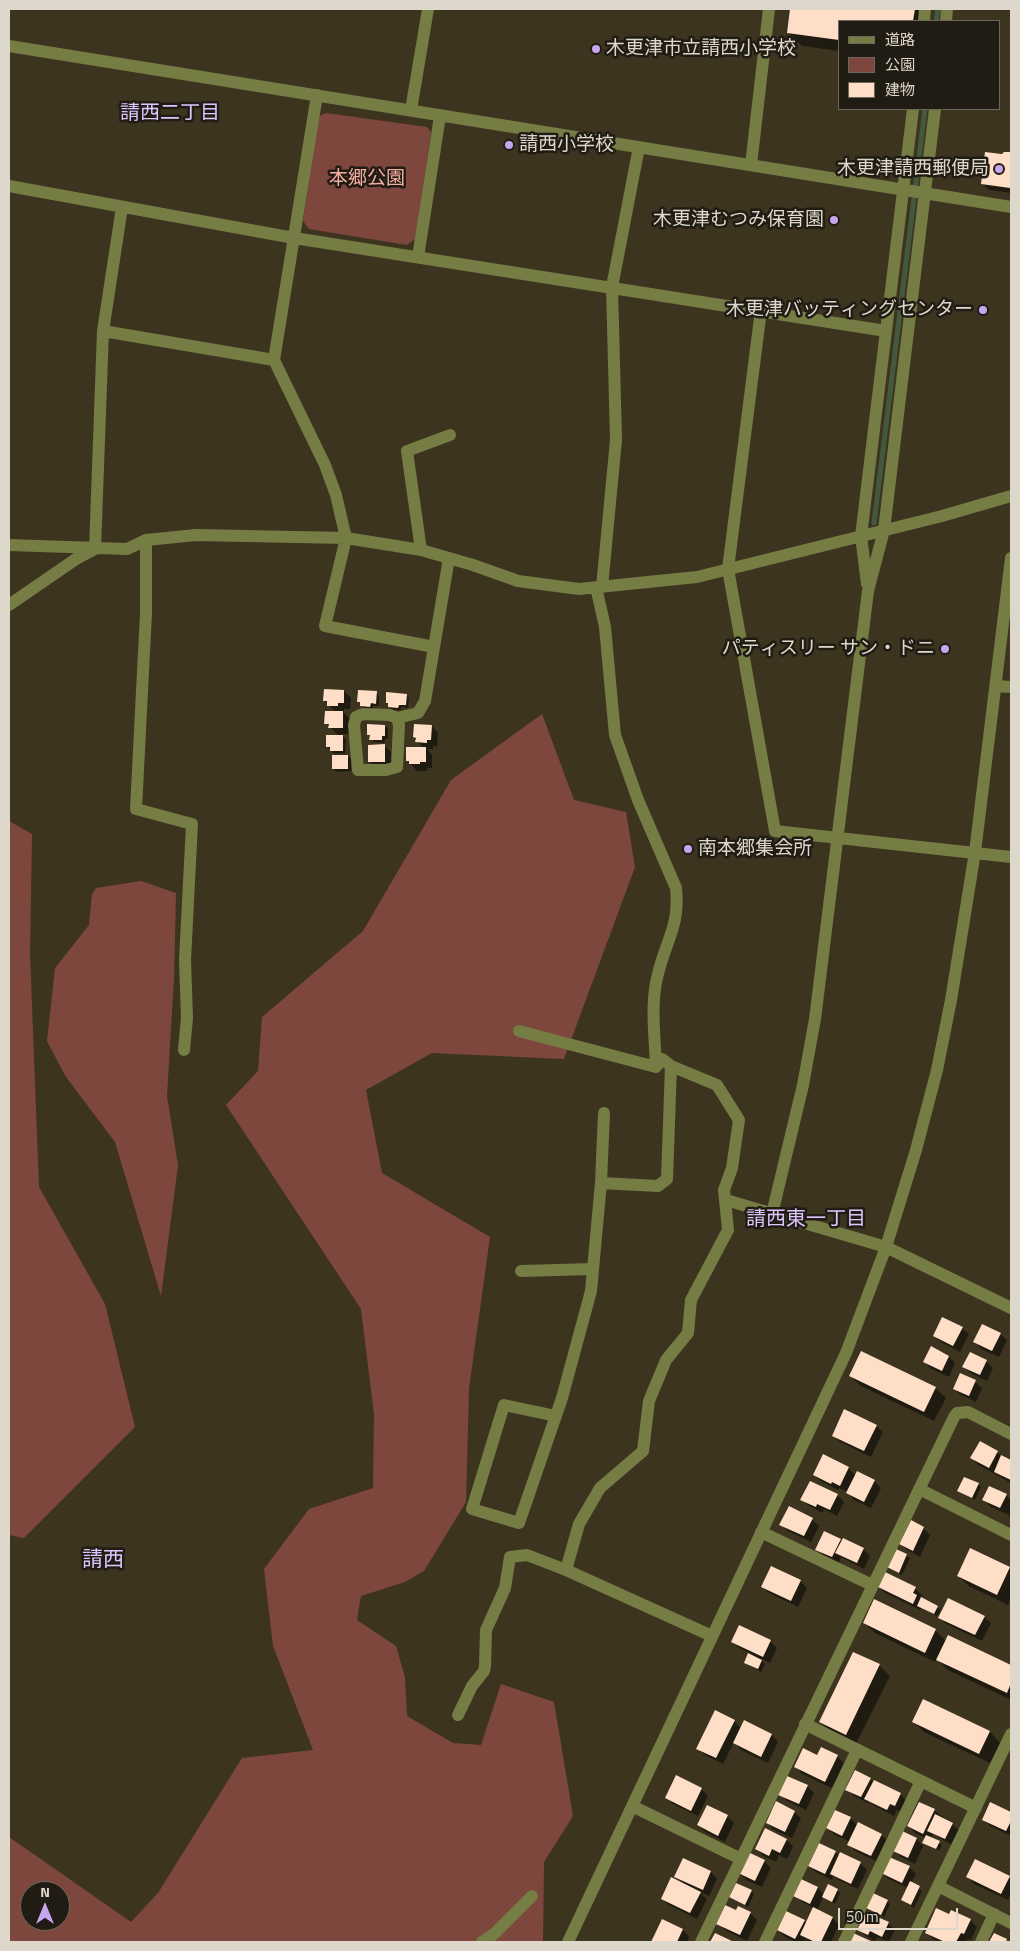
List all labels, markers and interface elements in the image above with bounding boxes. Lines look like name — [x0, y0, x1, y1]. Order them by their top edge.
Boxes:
legend — [838, 20, 1000, 110]
text: 道路 — [885, 28, 915, 51]
place label: 木更津市立請西小学校 — [606, 38, 796, 60]
marker: 木更津市立請西小学校 — [590, 43, 602, 55]
text: 公園 — [885, 53, 915, 76]
text: 建物 — [885, 78, 915, 101]
district label: 請西二丁目 — [120, 102, 220, 126]
place label: 請西小学校 — [519, 134, 614, 156]
marker: 請西小学校 — [503, 139, 515, 151]
place label: 木更津請西郵便局 — [837, 158, 989, 180]
marker: 木更津請西郵便局 — [993, 163, 1005, 175]
park label: 本郷公園 — [329, 168, 405, 190]
place label: 木更津むつみ保育園 — [653, 209, 824, 231]
marker: 木更津むつみ保育園 — [828, 214, 840, 226]
place label: 木更津バッティングセンター — [726, 299, 973, 321]
marker: 木更津バッティングセンター — [977, 304, 989, 316]
place label: パティスリー サン・ドニ — [722, 638, 935, 660]
marker: パティスリー サン・ドニ — [939, 643, 951, 655]
place label: 南本郷集会所 — [698, 838, 812, 860]
marker: 南本郷集会所 — [682, 843, 694, 855]
district label: 請西東一丁目 — [746, 1208, 866, 1232]
district label: 請西 — [82, 1548, 124, 1574]
north arrow — [20, 1881, 70, 1931]
text: N — [40, 1881, 50, 1902]
scale bar — [840, 1898, 960, 1930]
text: 50 m — [846, 1905, 879, 1928]

